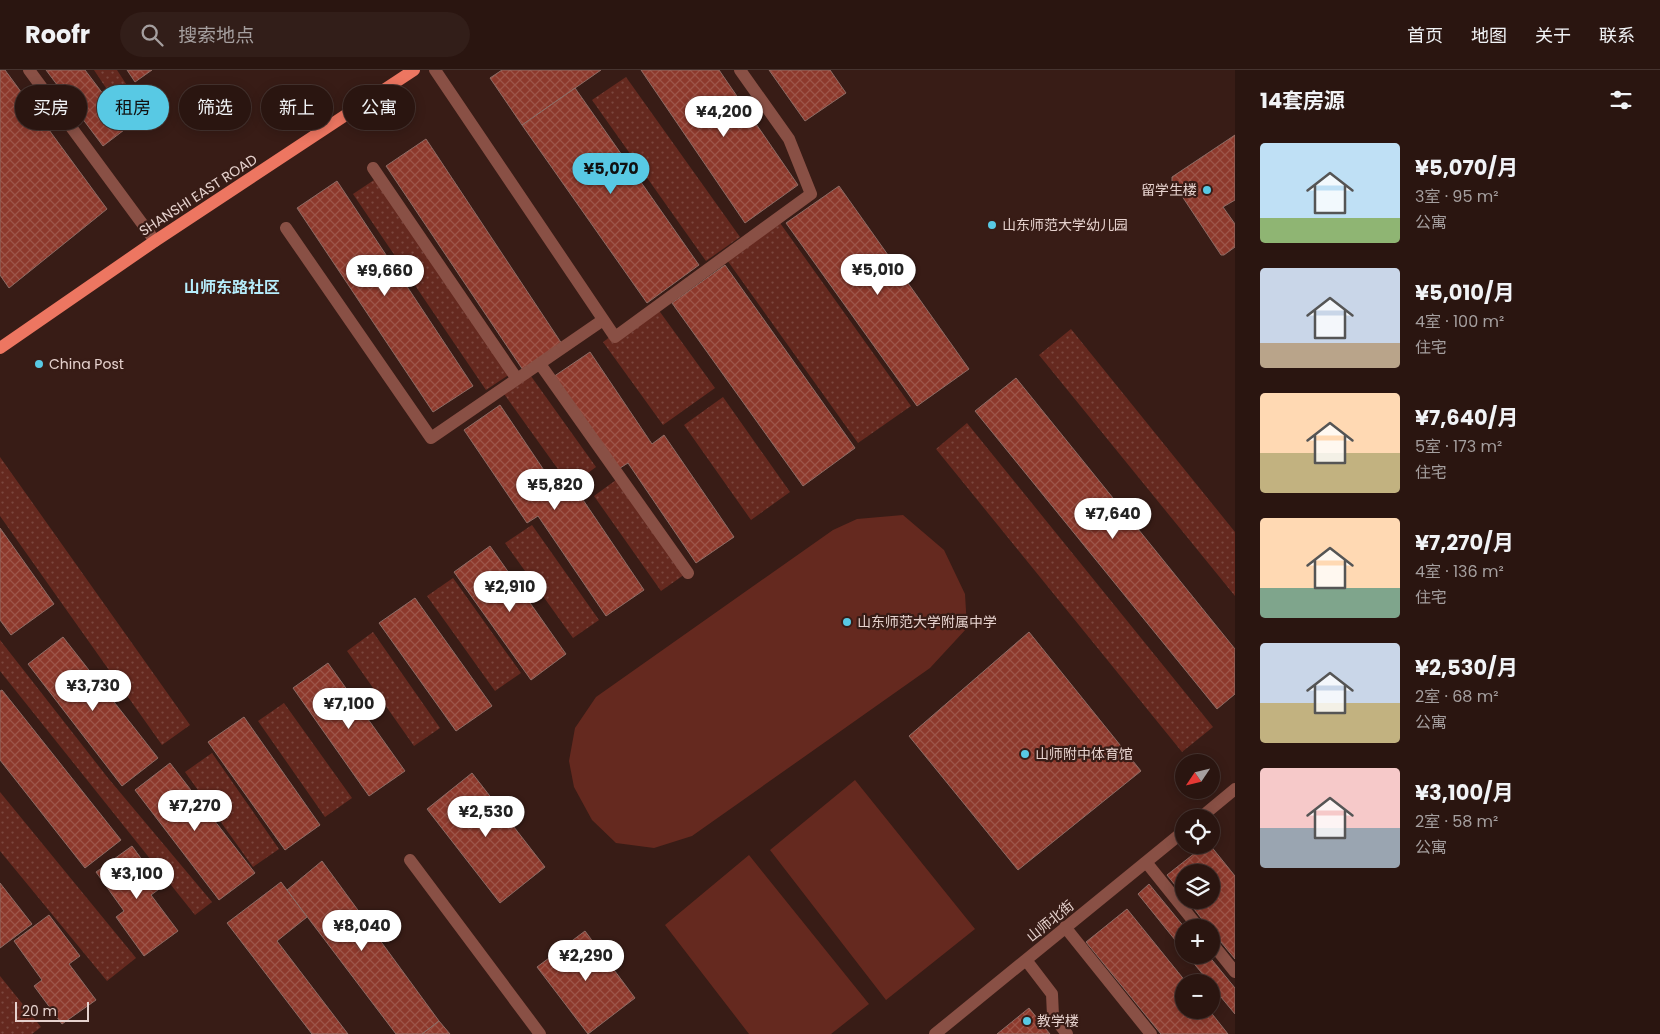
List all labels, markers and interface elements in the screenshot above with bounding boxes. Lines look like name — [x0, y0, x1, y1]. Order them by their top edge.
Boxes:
search box — [120, 12, 470, 57]
text: Roofr — [25, 18, 90, 51]
icon: search — [138, 21, 166, 49]
text: 搜索地点 — [178, 22, 254, 49]
text: 首页 — [1407, 23, 1443, 48]
text: 地图 — [1471, 23, 1507, 48]
text: 关于 — [1535, 23, 1571, 48]
text: 联系 — [1599, 23, 1635, 48]
chip: 买房 — [15, 85, 87, 130]
chip: 租房 — [97, 85, 169, 130]
chip: 筛选 — [179, 85, 251, 130]
chip: 新上 — [261, 85, 333, 130]
chip: 公寓 — [343, 85, 415, 130]
text: 14套房源 — [1260, 86, 1345, 115]
icon: filters — [1607, 86, 1635, 114]
pin: ¥4,200 — [683, 96, 765, 138]
text: ¥4,200 — [696, 100, 752, 123]
street label: SHANSHI EAST ROAD — [135, 149, 261, 241]
pin: ¥5,070 — [570, 152, 652, 195]
text: ¥5,070/月 — [1415, 153, 1518, 182]
text: ¥5,070 — [583, 157, 639, 180]
icon: home — [1300, 163, 1360, 223]
place label: 留学生楼 — [1141, 180, 1197, 200]
marker: 留学生楼 — [1201, 184, 1213, 196]
text: 3室 · 95 m² — [1415, 185, 1499, 208]
text: 公寓 — [1415, 211, 1447, 234]
place label: 山东师范大学幼儿园 — [1002, 215, 1128, 235]
marker: 山东师范大学幼儿园 — [986, 219, 998, 231]
pin: ¥9,660 — [344, 254, 426, 297]
pin: ¥5,010 — [837, 254, 919, 296]
text: ¥5,010 — [852, 258, 904, 281]
text: ¥9,660 — [357, 259, 413, 282]
district label: 山师东路社区 — [184, 276, 280, 299]
text: ¥5,010/月 — [1415, 278, 1515, 307]
icon: home — [1300, 288, 1360, 348]
text: 4室 · 100 m² — [1415, 310, 1504, 333]
text: 住宅 — [1415, 336, 1447, 359]
place label: China Post — [49, 354, 124, 374]
marker: China Post — [33, 358, 45, 370]
text: ¥7,640/月 — [1415, 403, 1518, 432]
icon: home — [1300, 413, 1360, 473]
text: 5室 · 173 m² — [1415, 435, 1502, 458]
text: 住宅 — [1415, 461, 1447, 484]
pin: ¥5,820 — [514, 468, 596, 511]
text: ¥5,820 — [527, 473, 583, 496]
pin: ¥7,640 — [1072, 498, 1154, 540]
text: ¥7,640 — [1085, 502, 1141, 525]
text: ¥7,270/月 — [1415, 528, 1514, 557]
icon: home — [1300, 538, 1360, 598]
text: 4室 · 136 m² — [1415, 560, 1504, 583]
pin: ¥2,910 — [469, 570, 551, 613]
text: ¥2,910 — [485, 575, 535, 598]
text: 住宅 — [1415, 586, 1447, 609]
place label: 山东师范大学附属中学 — [857, 612, 997, 632]
marker: 山东师范大学附属中学 — [841, 616, 853, 628]
text: ¥2,530/月 — [1415, 653, 1518, 682]
icon: home — [1300, 663, 1360, 723]
pin: ¥3,730 — [52, 670, 134, 712]
text: ¥3,730 — [66, 674, 120, 697]
text: 2室 · 68 m² — [1415, 685, 1498, 708]
pin: ¥7,100 — [308, 688, 390, 730]
text: ¥7,100 — [324, 692, 374, 715]
text: 公寓 — [1415, 711, 1447, 734]
place label: 山师附中体育馆 — [1035, 744, 1133, 764]
marker: 山师附中体育馆 — [1019, 748, 1031, 760]
north arrow — [1175, 754, 1220, 799]
map controls — [1175, 754, 1220, 1019]
text: ¥3,100/月 — [1415, 778, 1514, 807]
icon: home — [1300, 788, 1360, 848]
pin: ¥7,270 — [154, 790, 236, 832]
text: ¥7,270 — [169, 794, 221, 817]
pin: ¥2,530 — [445, 796, 527, 838]
text: ¥2,530 — [459, 800, 513, 823]
button: locate — [1175, 809, 1220, 854]
text: 2室 · 58 m² — [1415, 810, 1498, 833]
text: 公寓 — [1415, 836, 1447, 859]
pin: ¥3,100 — [96, 858, 178, 900]
text: ¥3,100 — [111, 862, 163, 885]
button: layers — [1175, 864, 1220, 909]
street label: 山师北街 — [1022, 896, 1078, 946]
pin: ¥8,040 — [321, 910, 403, 952]
text: ¥8,040 — [333, 914, 391, 937]
button: + — [1175, 919, 1220, 964]
pin: ¥2,290 — [545, 940, 627, 982]
text: ¥2,290 — [559, 944, 613, 967]
button: − — [1175, 974, 1220, 1019]
scale bar — [15, 999, 89, 1022]
text: 20 m — [22, 1001, 57, 1021]
place label: 教学楼 — [1037, 1011, 1079, 1031]
marker: 教学楼 — [1021, 1015, 1033, 1027]

